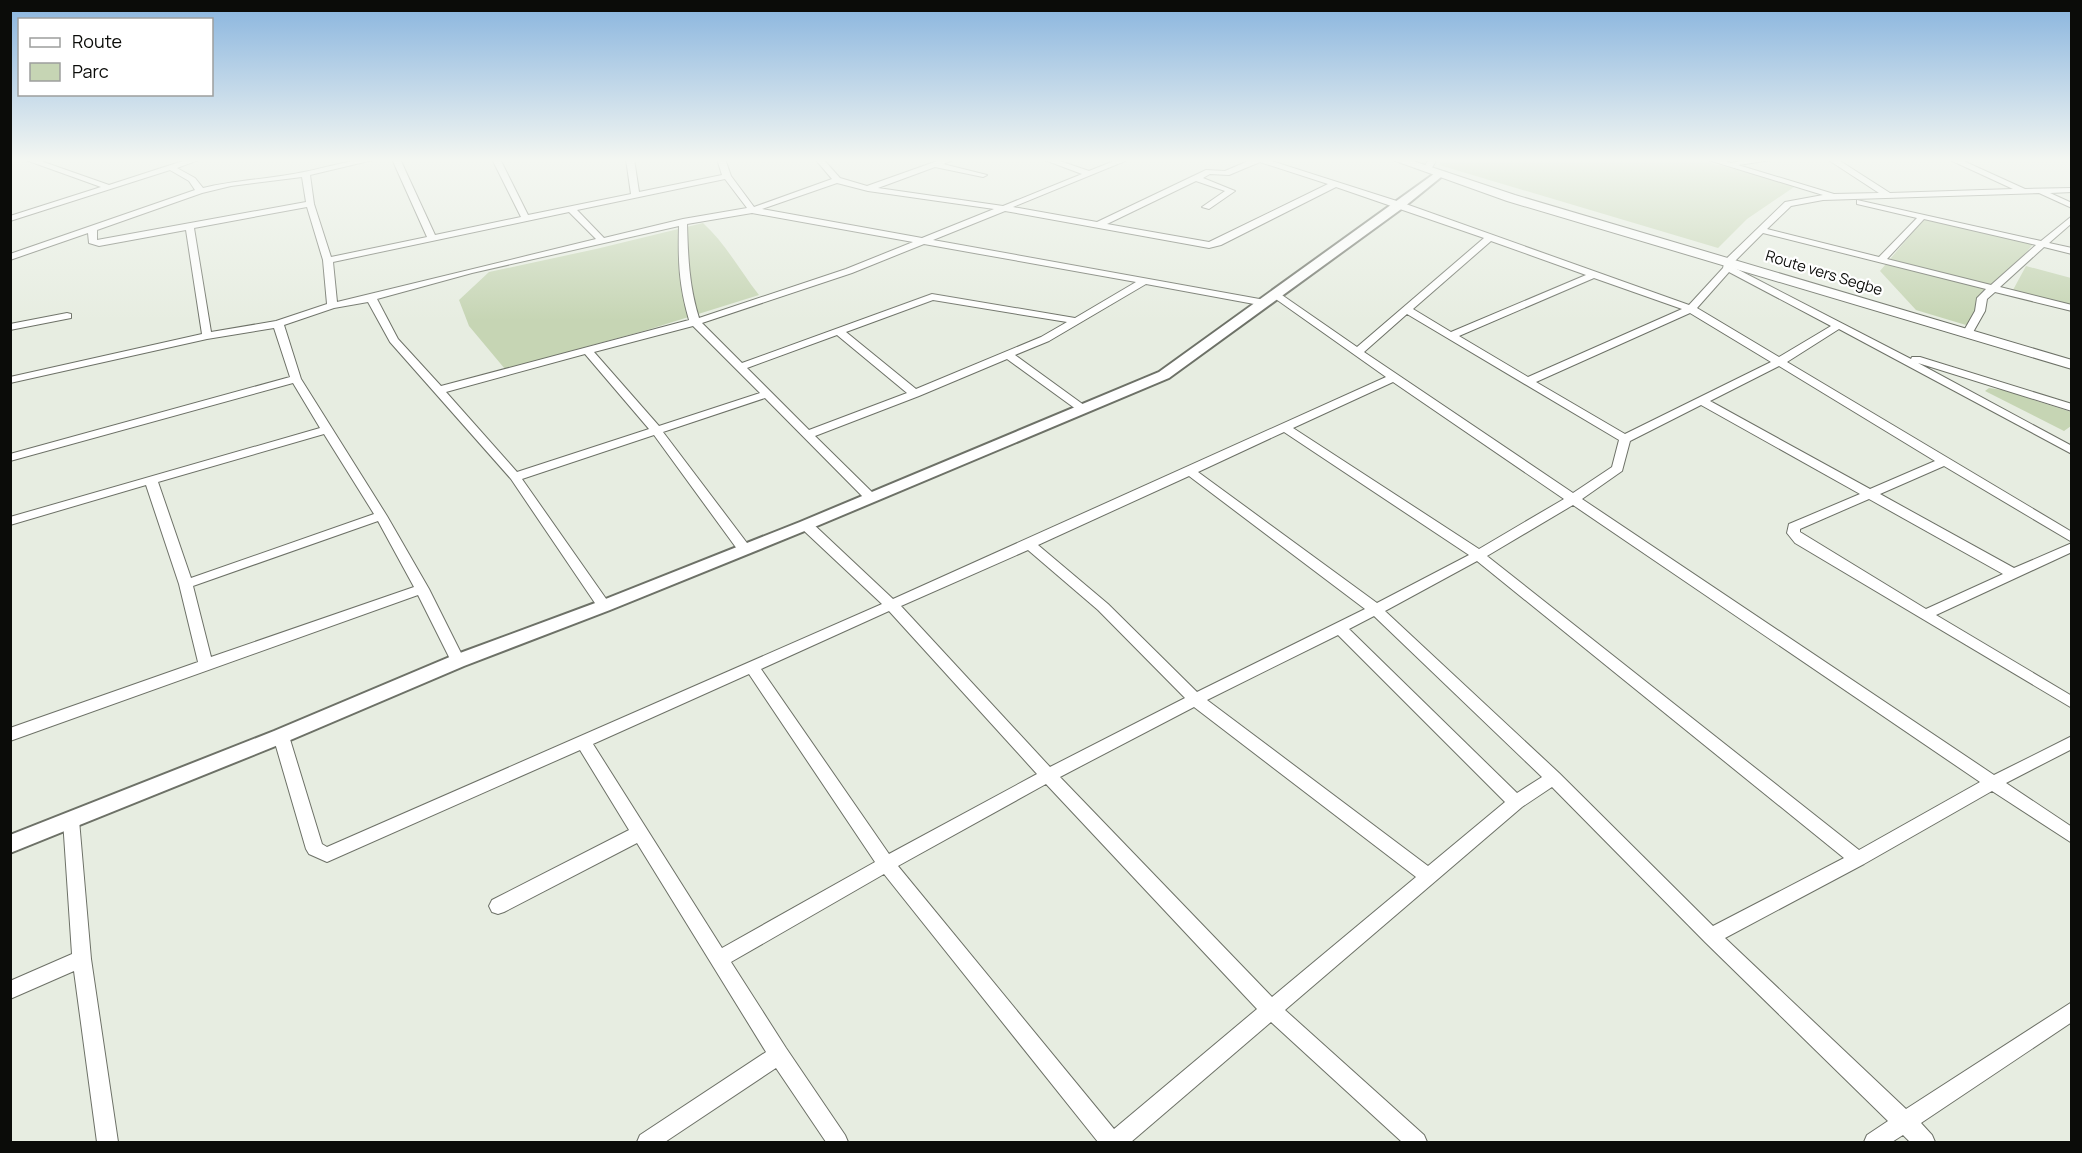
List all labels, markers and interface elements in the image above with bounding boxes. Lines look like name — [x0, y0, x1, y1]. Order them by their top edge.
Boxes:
legend — [18, 18, 213, 96]
text: Route — [72, 29, 122, 53]
text: Parc — [72, 59, 109, 83]
street label: Route vers Segbe — [1763, 245, 1885, 300]

